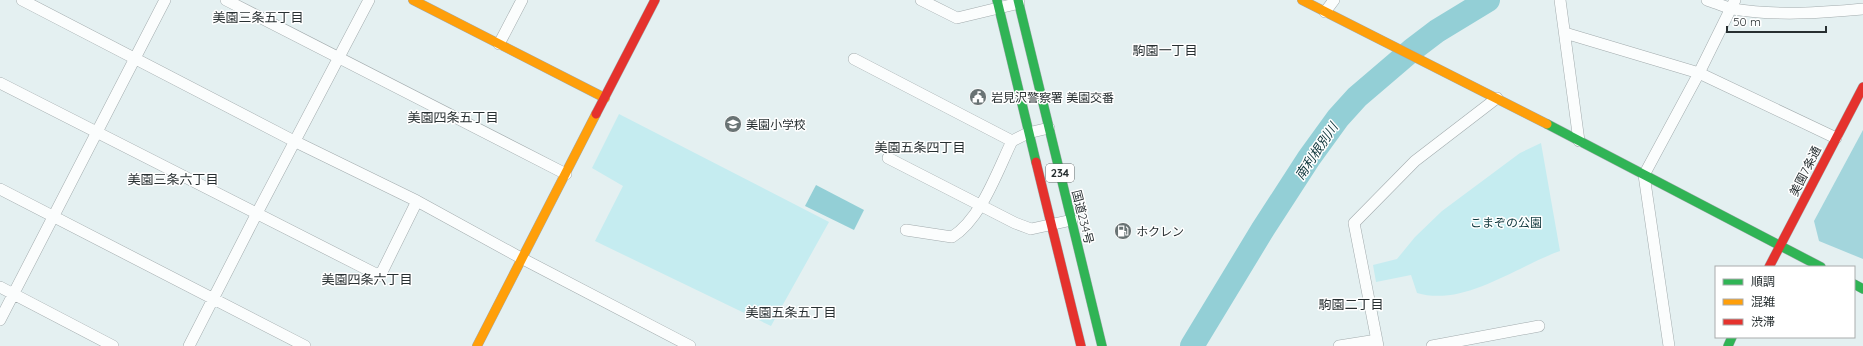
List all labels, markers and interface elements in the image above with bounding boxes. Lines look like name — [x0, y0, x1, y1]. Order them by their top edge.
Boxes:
scale bar — [1727, 8, 1826, 34]
district label: 美園三条五丁目 — [212, 9, 304, 25]
text: 50 m — [1733, 14, 1761, 29]
district label: 駒園一丁目 — [1132, 42, 1198, 58]
public building icon: 岩見沢警察署 美園交番 — [968, 87, 988, 107]
place label: 岩見沢警察署 美園交番 — [991, 90, 1114, 105]
district label: 美園四条五丁目 — [407, 109, 499, 125]
school or university icon: 美園小学校 — [723, 114, 743, 134]
place label: 美園小学校 — [746, 117, 806, 132]
water label: 南利根別川 — [1291, 118, 1342, 182]
district label: 美園五条四丁目 — [874, 139, 966, 155]
street label: 美園7条通 — [1786, 143, 1824, 199]
road number: 234 — [1046, 164, 1074, 182]
district label: 美園三条六丁目 — [127, 171, 219, 187]
street label: 国道234号 — [1069, 188, 1097, 246]
park label: こまぞの公園 — [1470, 215, 1542, 230]
fuel station icon: ホクレン — [1113, 221, 1133, 241]
place label: ホクレン — [1136, 224, 1184, 239]
legend — [1715, 266, 1855, 338]
district label: 美園四条六丁目 — [321, 271, 413, 287]
text: 順調 — [1751, 274, 1775, 289]
text: 混雑 — [1751, 294, 1775, 309]
district label: 駒園二丁目 — [1318, 296, 1384, 312]
district label: 美園五条五丁目 — [745, 304, 837, 320]
text: 渋滞 — [1751, 314, 1775, 329]

